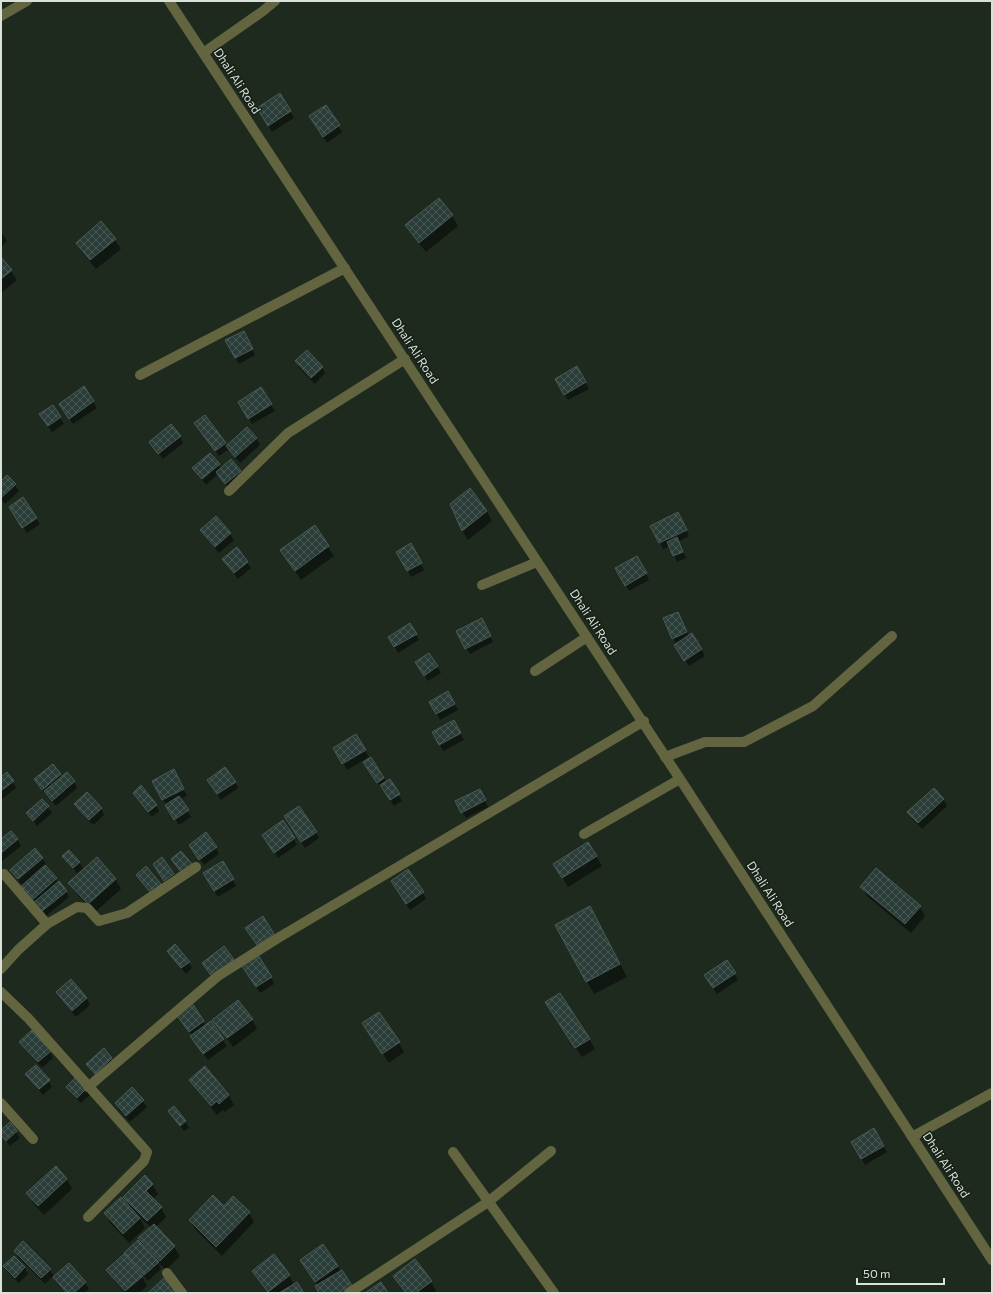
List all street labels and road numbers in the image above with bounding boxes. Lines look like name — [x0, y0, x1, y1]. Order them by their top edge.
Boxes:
street label: Dhali Ali Road — [212, 45, 264, 116]
street label: Dhali Ali Road — [390, 315, 442, 386]
street label: Dhali Ali Road — [568, 586, 620, 657]
street label: Dhali Ali Road — [745, 858, 797, 929]
street label: Dhali Ali Road — [921, 1129, 973, 1200]

